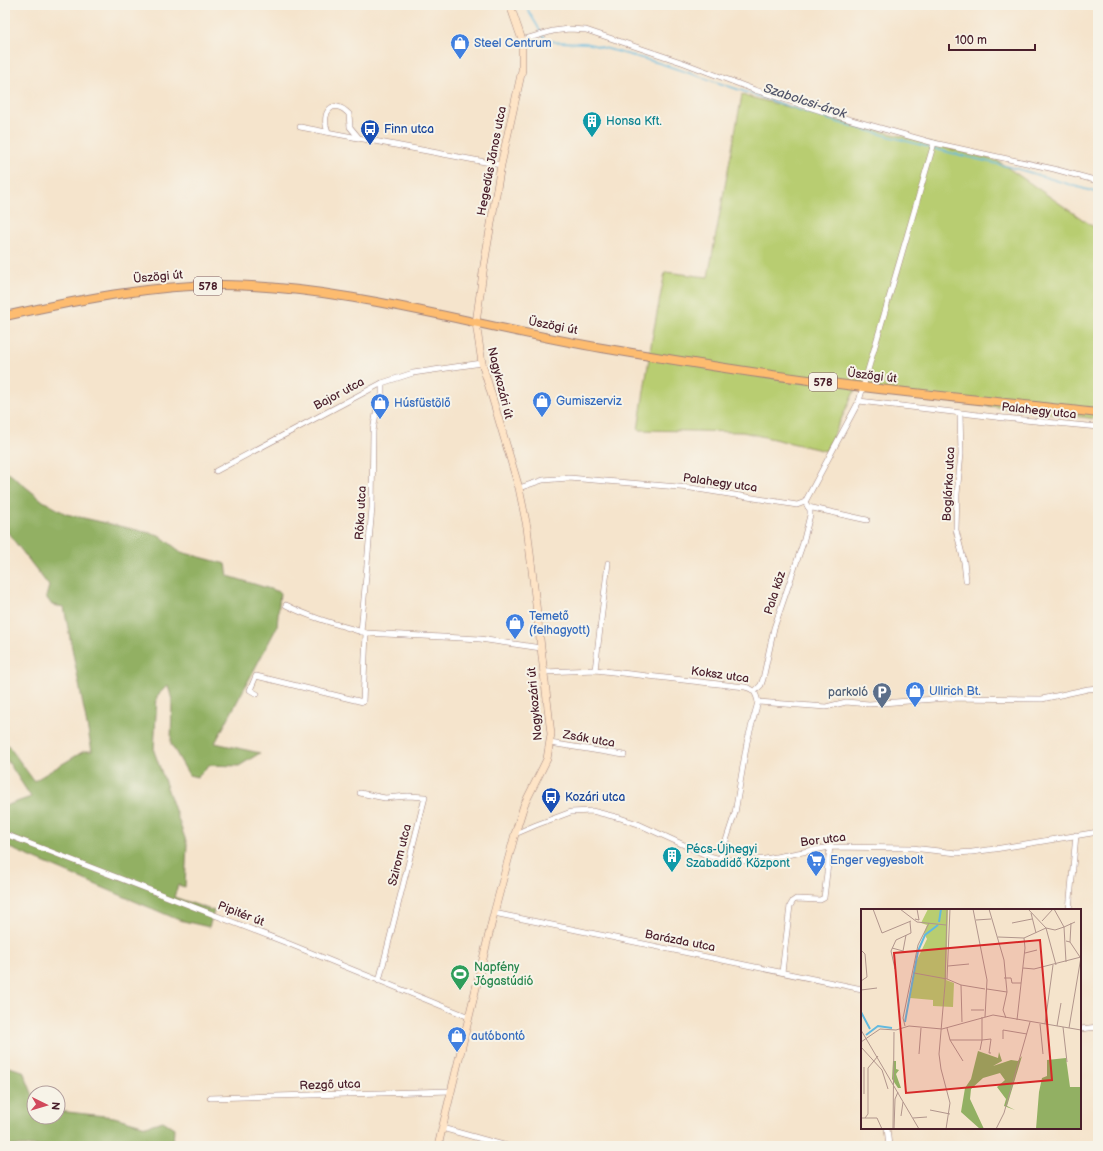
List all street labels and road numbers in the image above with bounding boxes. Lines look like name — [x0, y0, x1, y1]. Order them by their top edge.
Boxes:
street label: Hegedűs János utca — [474, 105, 510, 217]
street label: Üszögi út — [132, 266, 184, 287]
road number: 578 — [194, 277, 222, 295]
street label: Üszögi út — [527, 313, 579, 338]
street label: Nagykozári út — [484, 345, 516, 421]
street label: Üszögi út — [846, 365, 898, 387]
road number: 578 — [809, 373, 837, 391]
street label: Bajor utca — [311, 374, 367, 414]
street label: Palahegy utca — [1001, 400, 1077, 422]
street label: Boglárka utca — [940, 446, 958, 522]
street label: Palahegy utca — [682, 470, 758, 496]
street label: Róka utca — [352, 485, 370, 540]
street label: Pala köz — [761, 569, 789, 617]
street label: Koksz utca — [690, 664, 750, 687]
street label: Nagykozári út — [524, 666, 546, 741]
street label: Zsák utca — [561, 727, 616, 751]
street label: Szirom utca — [385, 822, 415, 887]
street label: Bor utca — [799, 830, 847, 850]
street label: Pipitér út — [216, 898, 267, 930]
street label: Barázda utca — [643, 927, 717, 955]
street label: Rezgő utca — [299, 1076, 361, 1094]

